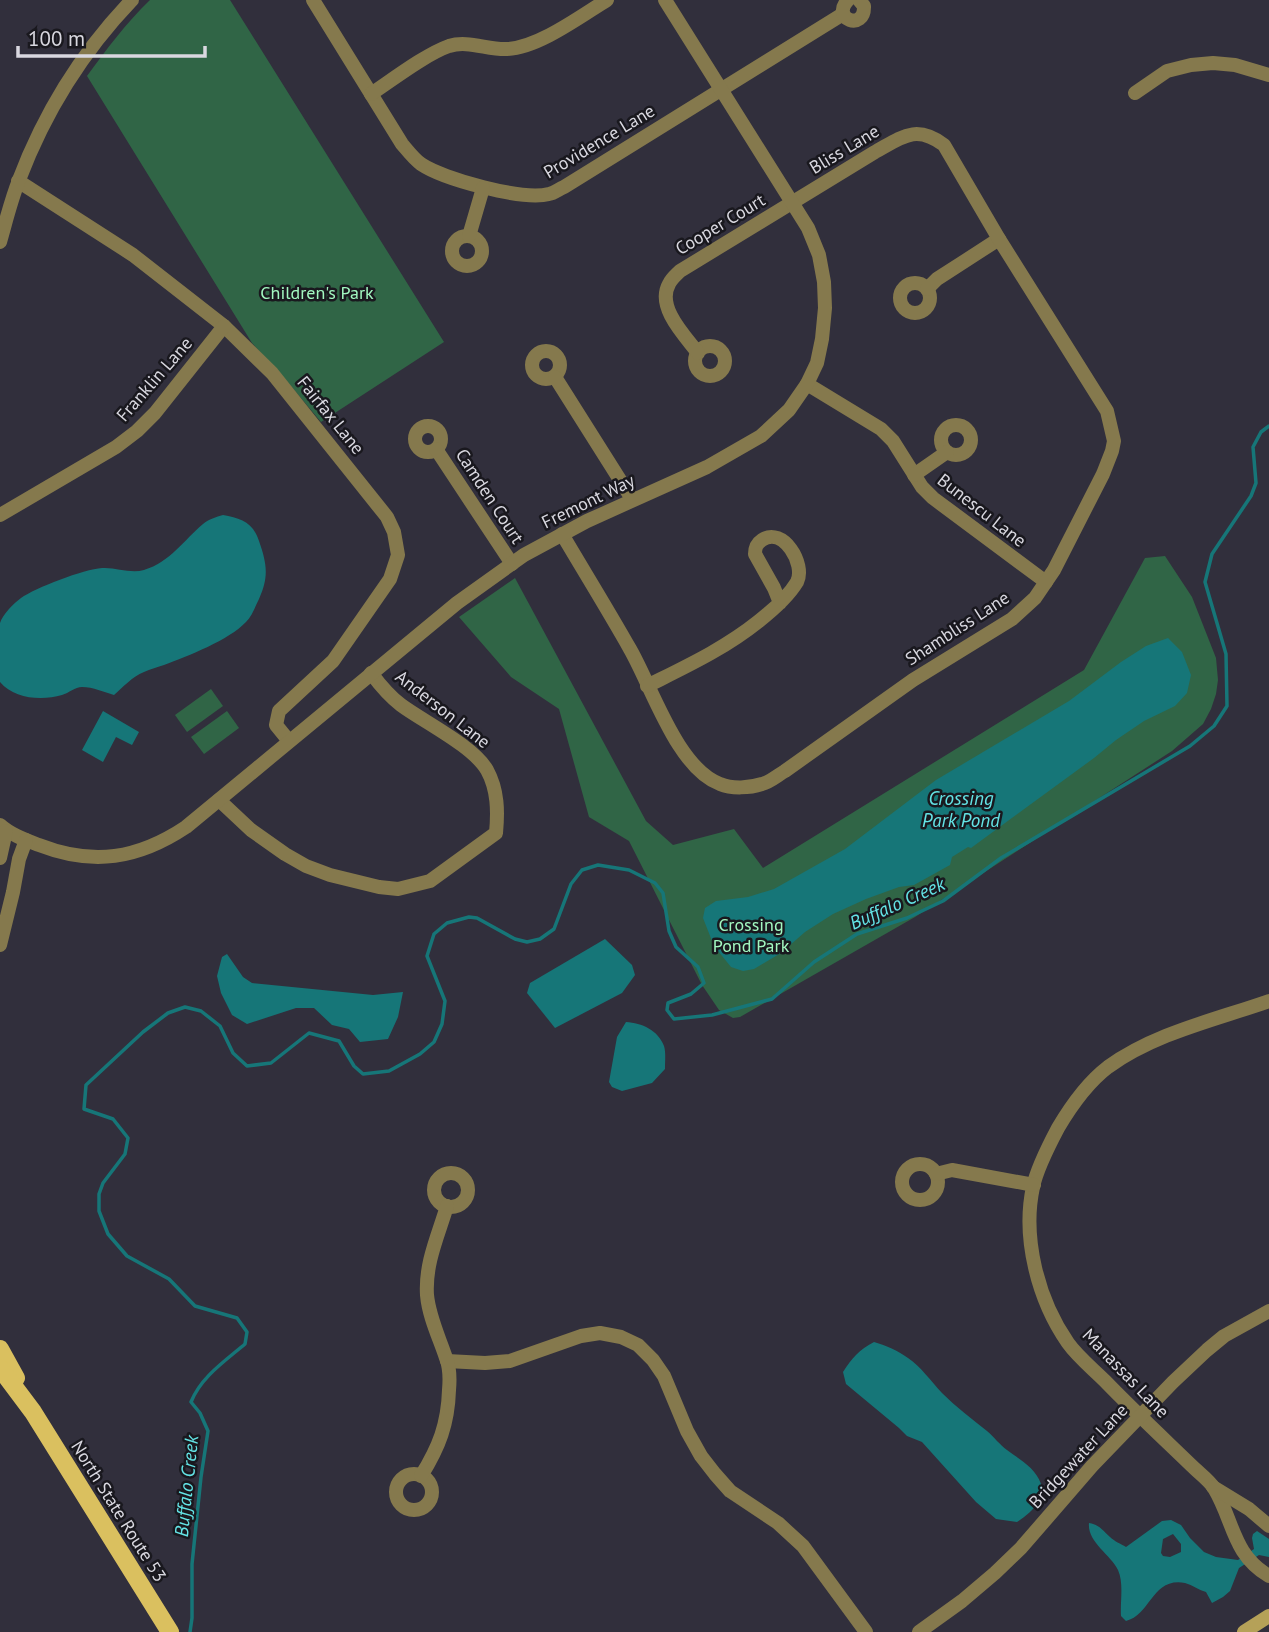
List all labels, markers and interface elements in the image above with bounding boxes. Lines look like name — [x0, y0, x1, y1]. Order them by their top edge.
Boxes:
scale bar — [18, 14, 205, 58]
text: 100 m — [28, 25, 85, 52]
street label: Providence Lane — [539, 99, 659, 183]
street label: Bliss Lane — [805, 119, 883, 179]
street label: Cooper Court — [671, 188, 769, 260]
park label: Children's Park — [260, 281, 374, 304]
street label: Franklin Lane — [111, 332, 197, 426]
street label: Fairfax Lane — [292, 371, 370, 459]
street label: Camden Court — [451, 444, 529, 548]
street label: Fremont Way — [538, 468, 639, 533]
street label: Bunescu Lane — [933, 468, 1031, 552]
street label: Shambliss Lane — [901, 586, 1013, 670]
street label: Anderson Lane — [391, 665, 495, 753]
water label: Crossing Park Pond — [922, 786, 1001, 832]
water label: Buffalo Creek — [846, 871, 950, 935]
park label: Crossing Pond Park — [713, 913, 790, 957]
street label: Manassas Lane — [1078, 1324, 1174, 1422]
street label: Bridgewater Lane — [1024, 1399, 1132, 1513]
water label: Buffalo Creek — [169, 1433, 203, 1538]
street label: North State Route 53 — [66, 1436, 172, 1586]

